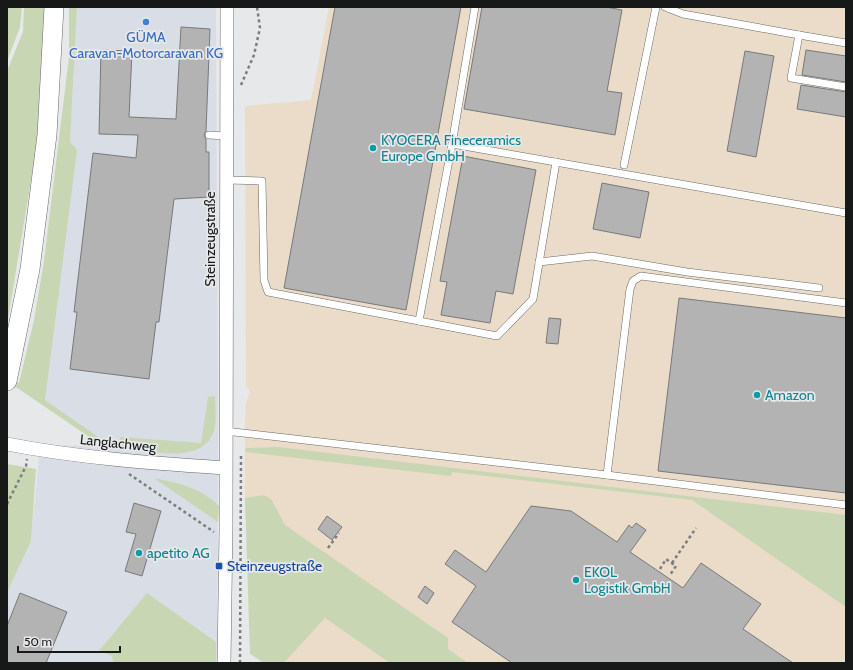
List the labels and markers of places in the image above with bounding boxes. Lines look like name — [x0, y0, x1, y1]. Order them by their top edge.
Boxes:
marker: GÜMA Caravan-Motorcaravan KG — [141, 17, 151, 27]
place label: GÜMA Caravan-Motorcaravan KG — [69, 28, 223, 62]
place label: KYOCERA Fineceramics Europe GmbH — [381, 131, 521, 165]
marker: KYOCERA Fineceramics Europe GmbH — [368, 143, 378, 153]
place label: Amazon — [765, 386, 815, 404]
marker: Amazon — [752, 390, 762, 400]
place label: apetito AG — [147, 544, 210, 562]
marker: apetito AG — [134, 548, 144, 558]
place label: Steinzeugstraße — [227, 557, 322, 575]
marker: Steinzeugstraße — [214, 561, 224, 571]
place label: EKOL Logistik GmbH — [584, 563, 671, 597]
marker: EKOL Logistik GmbH — [571, 575, 581, 585]

